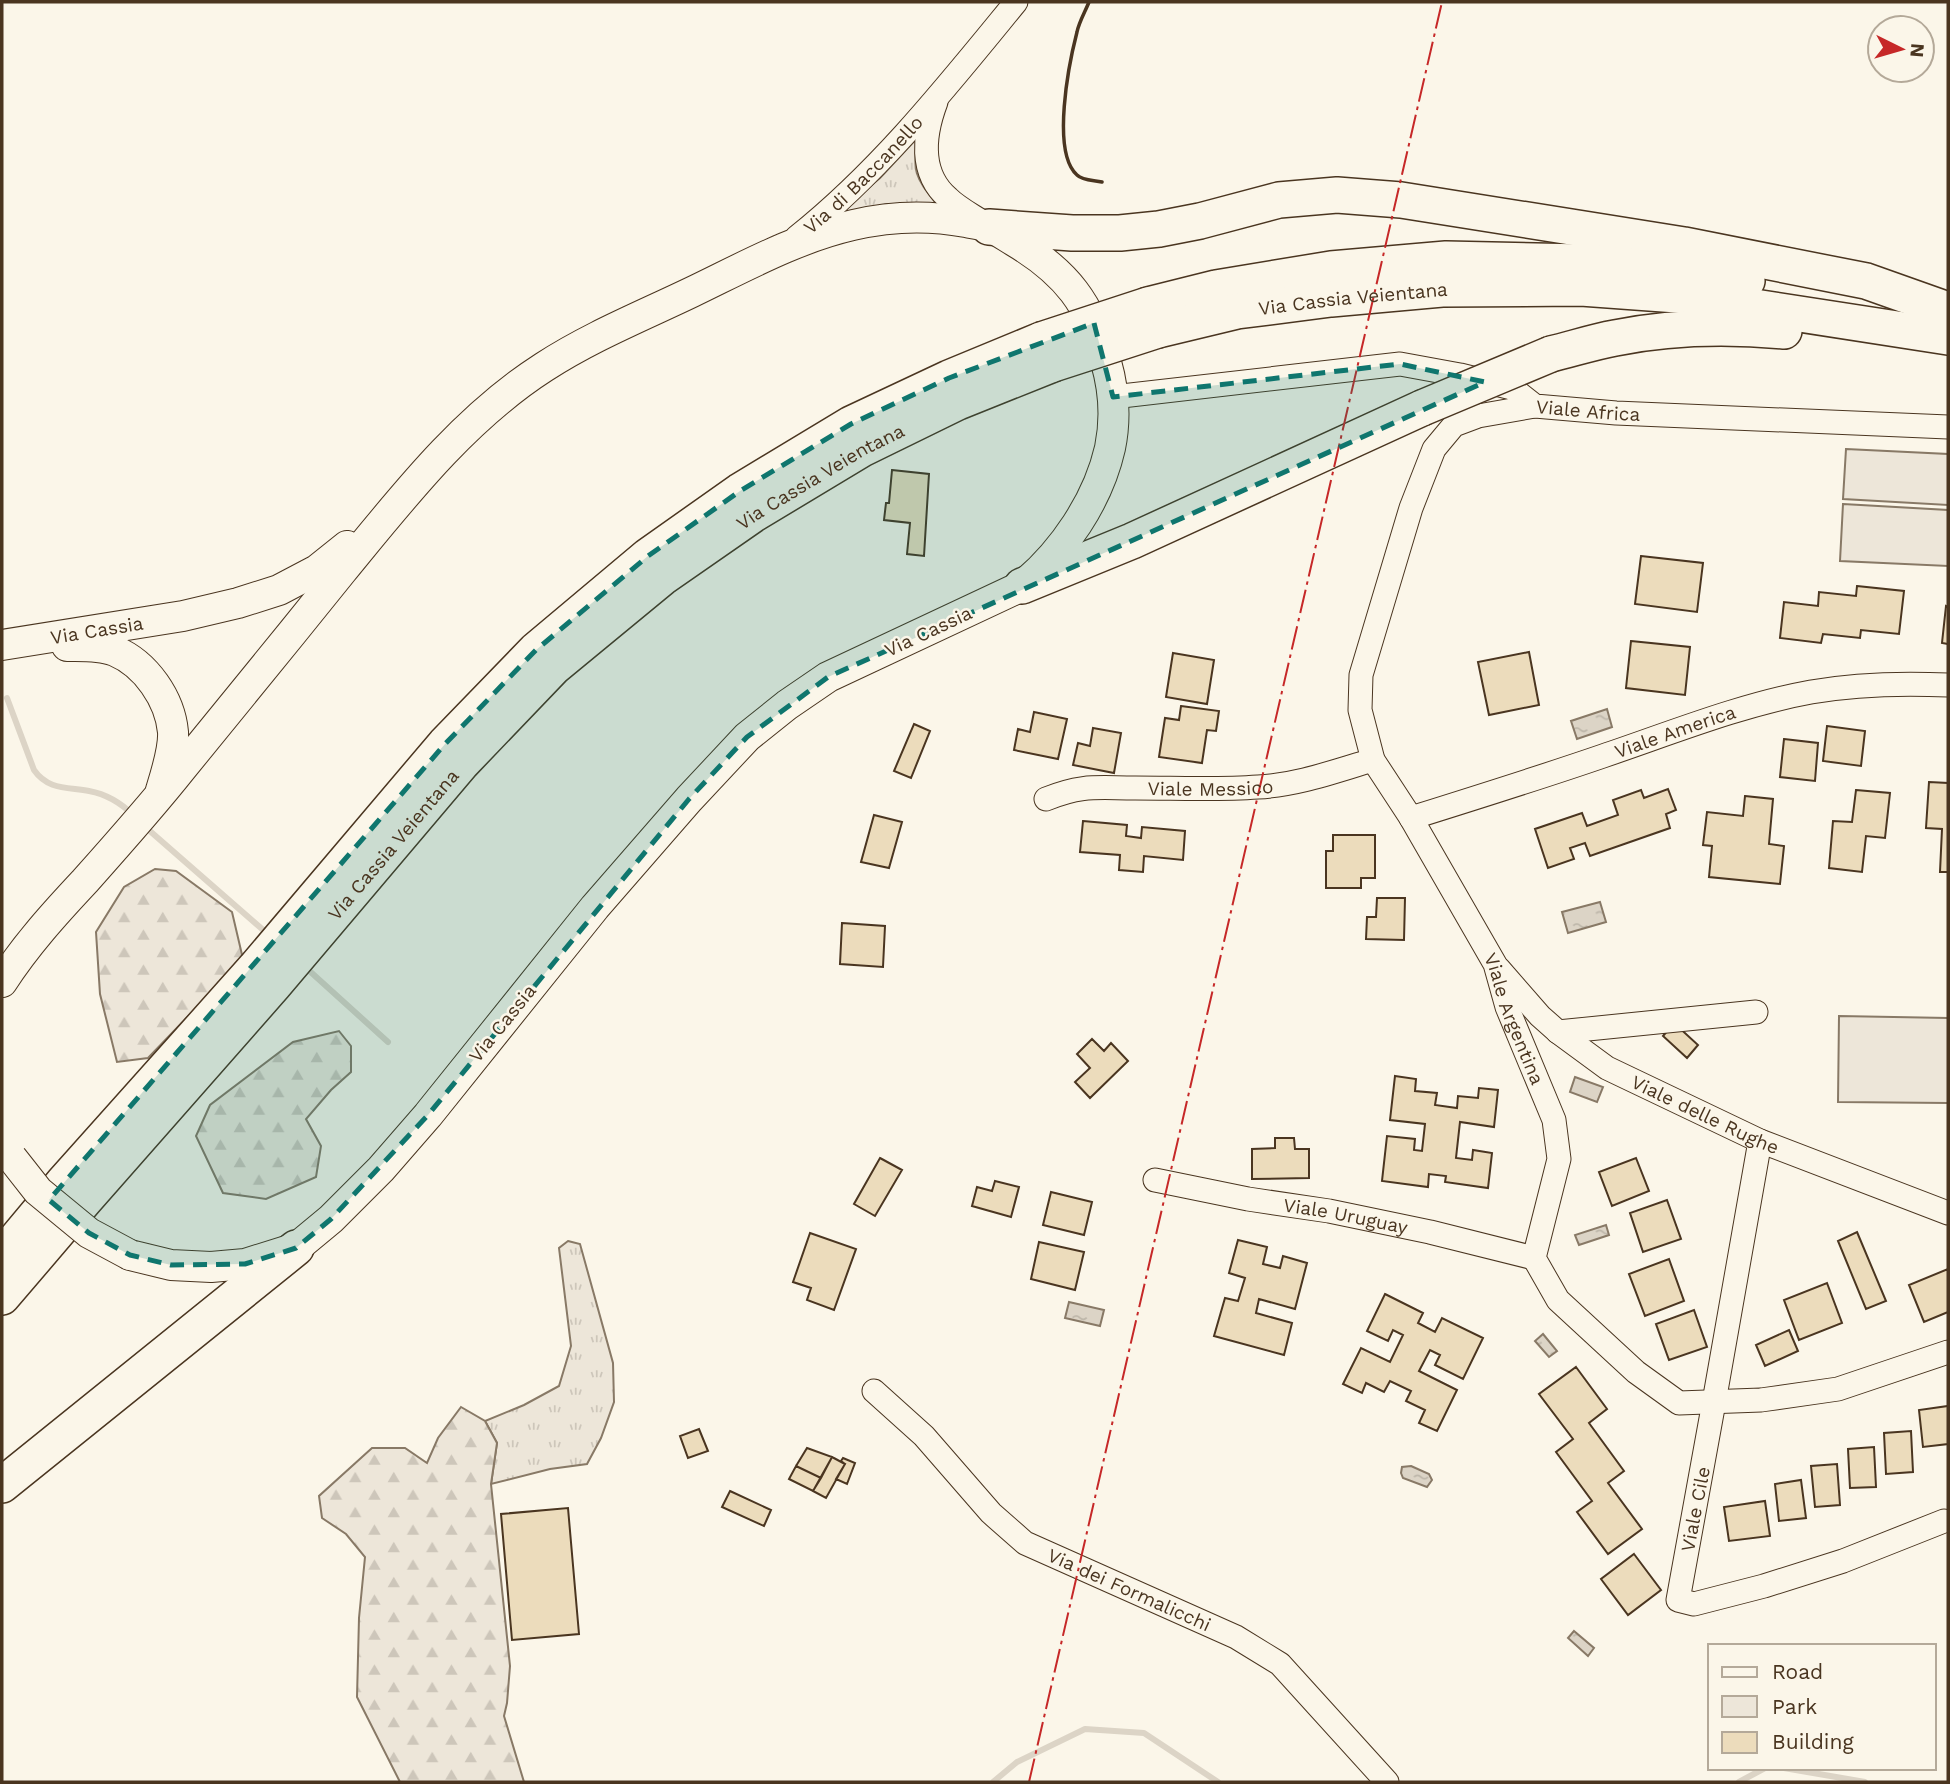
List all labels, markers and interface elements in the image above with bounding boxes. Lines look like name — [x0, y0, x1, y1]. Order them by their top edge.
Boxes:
north arrow — [1866, 14, 1936, 84]
text: N — [1905, 42, 1930, 58]
street label: Via di Baccanello — [799, 111, 928, 239]
street label: Via Cassia Veientana — [1257, 278, 1448, 320]
street label: Viale Africa — [1535, 395, 1641, 426]
street label: Via Cassia Veientana — [732, 419, 908, 535]
street label: Via Cassia — [881, 601, 976, 662]
street label: Via Cassia — [49, 611, 145, 649]
street label: Viale America — [1612, 700, 1739, 763]
street label: Via Cassia Veientana — [323, 765, 464, 925]
street label: Viale Messico — [1147, 775, 1274, 801]
street label: Viale Argentina — [1479, 949, 1549, 1088]
street label: Via Cassia — [464, 979, 541, 1067]
street label: Viale delle Rughe — [1628, 1070, 1782, 1159]
street label: Viale Uruguay — [1282, 1193, 1410, 1239]
street label: Viale Cile — [1676, 1465, 1715, 1554]
street label: Via dei Formalicchi — [1044, 1544, 1214, 1636]
legend — [1708, 1644, 1936, 1770]
text: Road — [1772, 1659, 1823, 1684]
text: Park — [1772, 1694, 1817, 1719]
text: Building — [1772, 1729, 1854, 1754]

